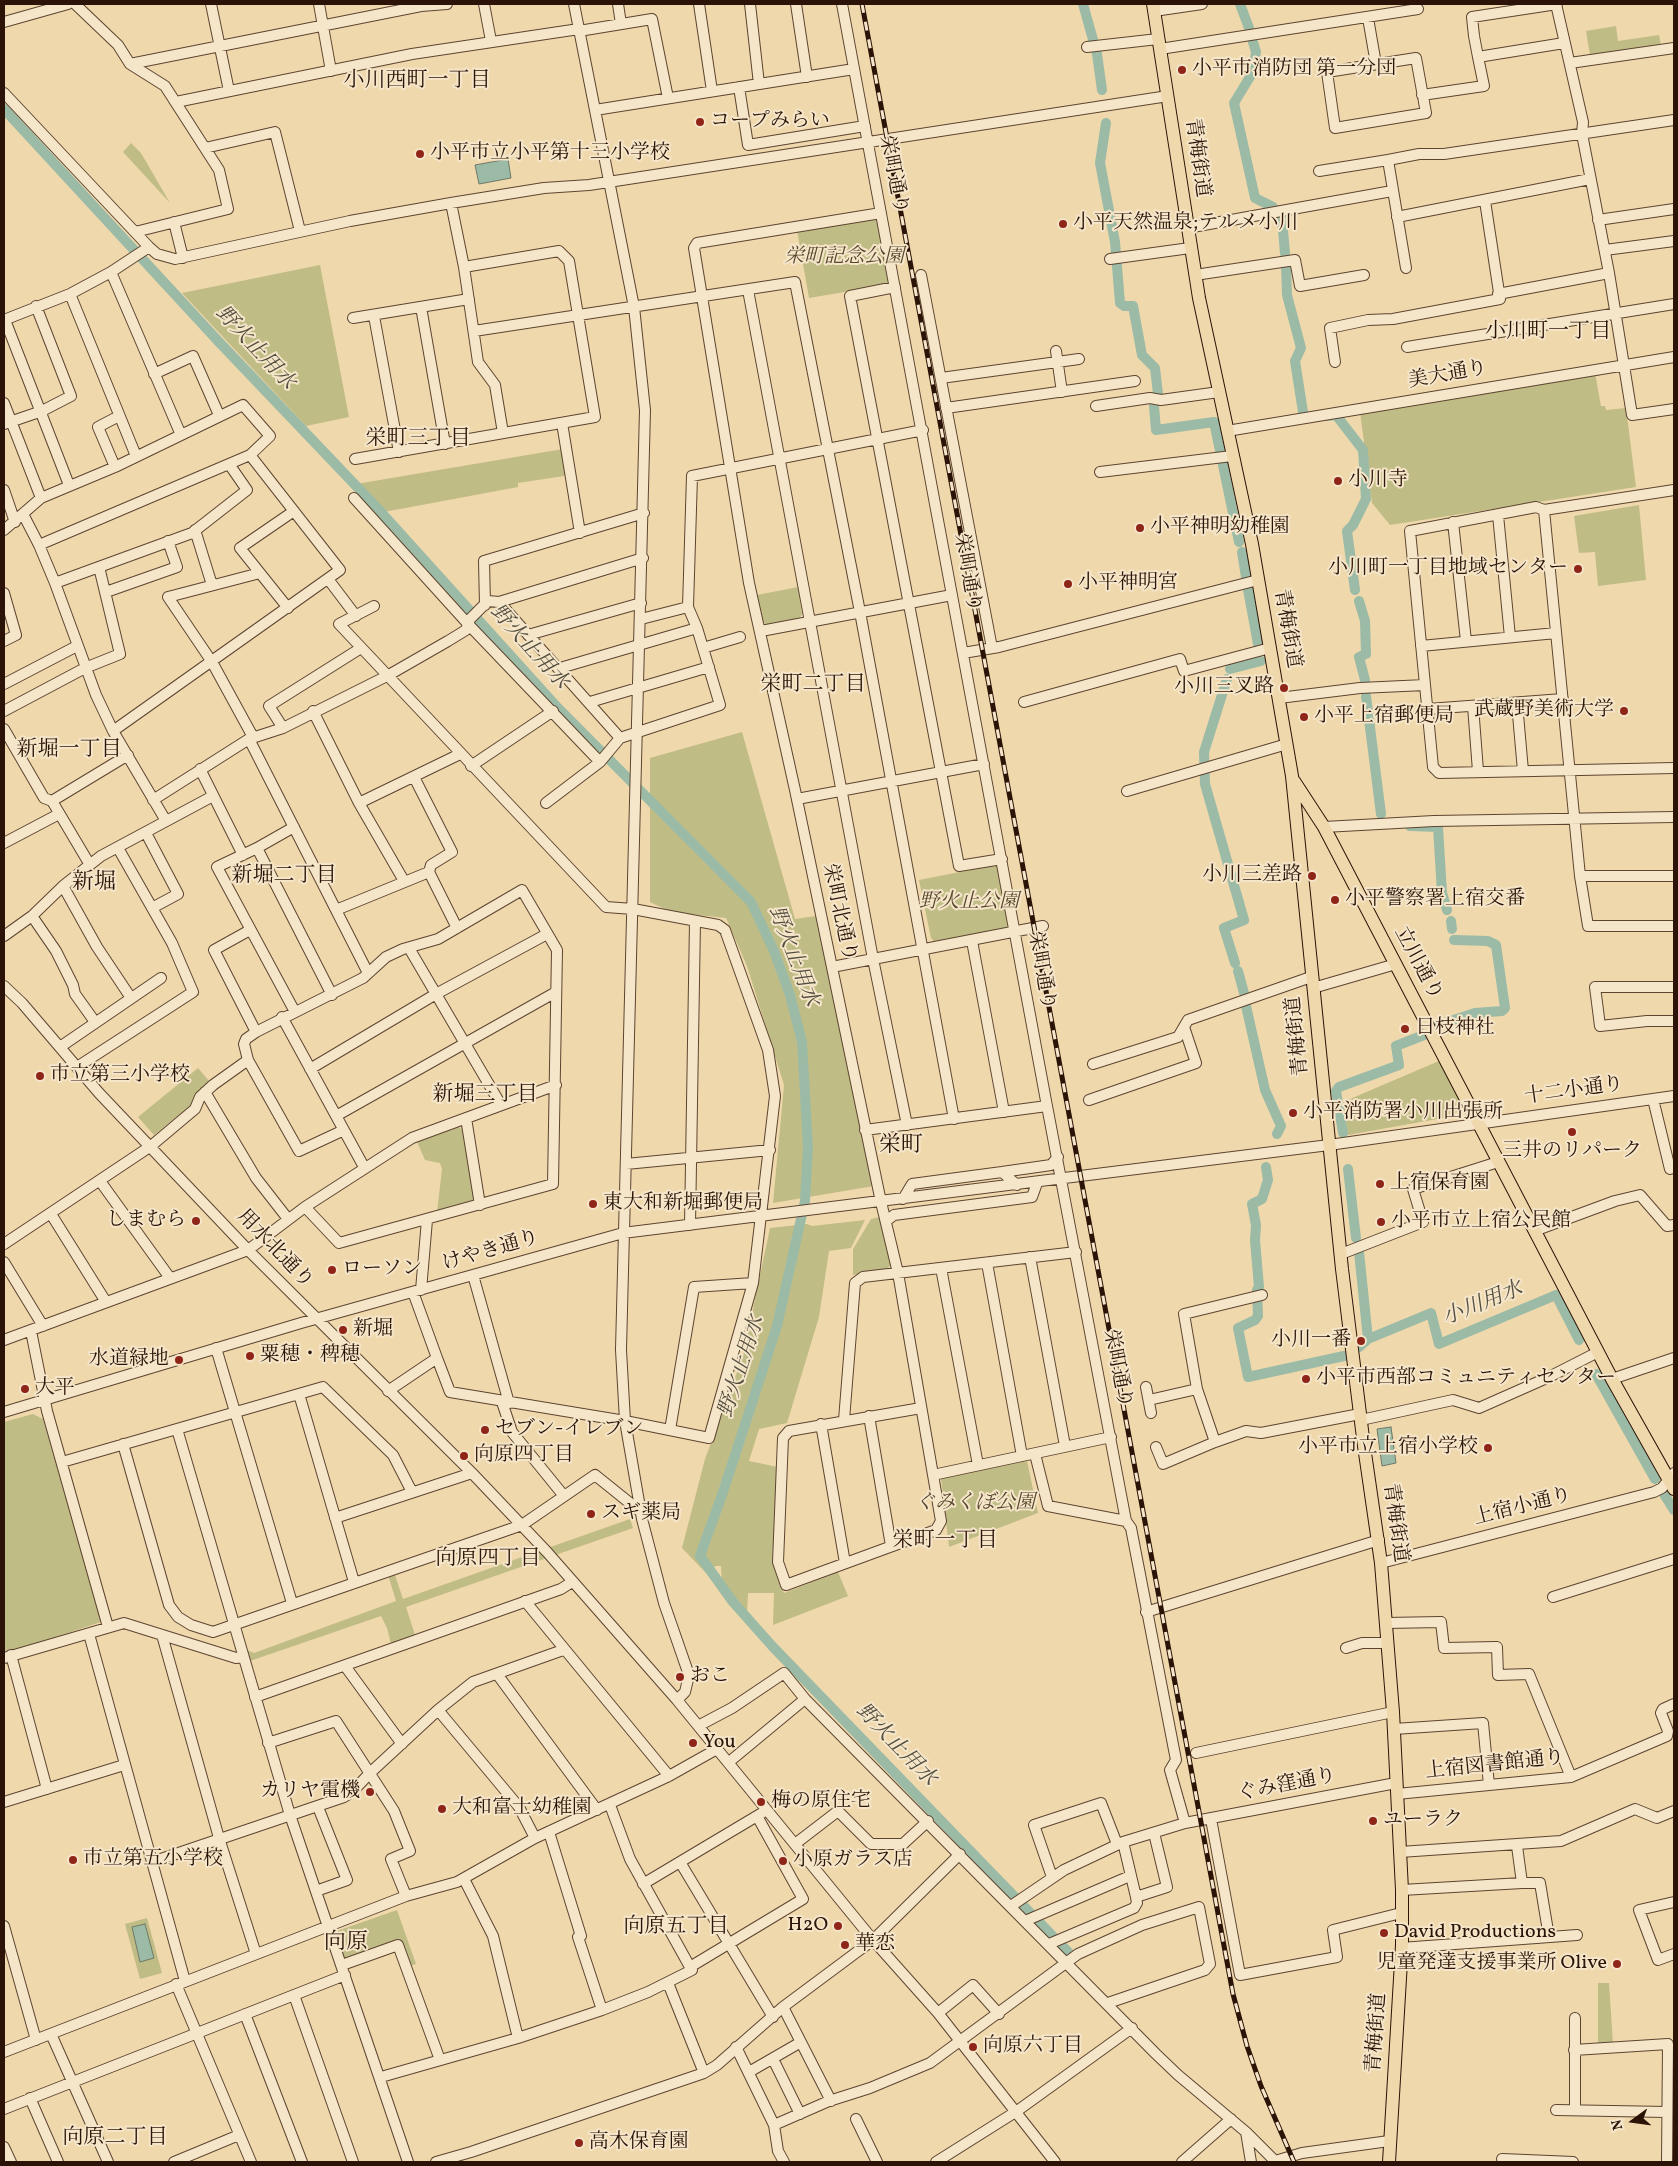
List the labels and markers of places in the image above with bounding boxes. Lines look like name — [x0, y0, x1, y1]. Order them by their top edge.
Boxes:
place label: 小平市消防団 第一分団 — [1192, 58, 1396, 82]
marker: 小平市消防団 第一分団 — [1176, 64, 1188, 76]
place label: コープみらい — [710, 110, 830, 134]
marker: コープみらい — [694, 116, 706, 128]
place label: 小平市立小平第十三小学校 — [430, 142, 670, 166]
marker: 小平市立小平第十三小学校 — [414, 148, 426, 160]
place label: 小平天然温泉;テルメ小川 — [1073, 212, 1298, 236]
marker: 小平天然温泉;テルメ小川 — [1057, 218, 1069, 230]
place label: 小川寺 — [1348, 469, 1408, 493]
marker: 小川寺 — [1332, 475, 1344, 487]
place label: 小平神明幼稚園 — [1150, 516, 1290, 540]
marker: 小平神明幼稚園 — [1134, 522, 1146, 534]
place label: 小川町一丁目地域センター — [1328, 557, 1568, 581]
marker: 小川町一丁目地域センター — [1572, 563, 1584, 575]
place label: 小平神明宮 — [1078, 572, 1178, 596]
marker: 小平神明宮 — [1062, 578, 1074, 590]
place label: 小川三叉路 — [1174, 676, 1274, 700]
marker: 小川三叉路 — [1278, 682, 1290, 694]
place label: 武蔵野美術大学 — [1474, 699, 1614, 723]
place label: 小平上宿郵便局 — [1314, 705, 1454, 729]
marker: 武蔵野美術大学 — [1618, 705, 1630, 717]
marker: 小平上宿郵便局 — [1298, 711, 1310, 723]
place label: 小川三差路 — [1202, 864, 1302, 888]
marker: 小川三差路 — [1306, 870, 1318, 882]
place label: 小平警察署上宿交番 — [1345, 888, 1525, 912]
marker: 小平警察署上宿交番 — [1329, 894, 1341, 906]
place label: 日枝神社 — [1415, 1017, 1495, 1041]
marker: 日枝神社 — [1399, 1023, 1411, 1035]
place label: 市立第三小学校 — [50, 1064, 190, 1088]
marker: 市立第三小学校 — [34, 1070, 46, 1082]
place label: 小平消防署小川出張所 — [1303, 1101, 1503, 1125]
marker: 小平消防署小川出張所 — [1287, 1107, 1299, 1119]
marker: 三井のリパーク — [1566, 1126, 1578, 1138]
place label: 三井のリパーク — [1502, 1140, 1642, 1164]
place label: 上宿保育園 — [1390, 1172, 1490, 1196]
marker: 上宿保育園 — [1374, 1178, 1386, 1190]
place label: 東大和新堀郵便局 — [603, 1192, 763, 1216]
marker: 東大和新堀郵便局 — [587, 1198, 599, 1210]
place label: しまむら — [106, 1209, 186, 1233]
place label: 小平市立上宿公民館 — [1391, 1210, 1571, 1234]
marker: しまむら — [190, 1215, 202, 1227]
marker: 小平市立上宿公民館 — [1375, 1216, 1387, 1228]
place label: ローソン — [342, 1258, 422, 1282]
marker: ローソン — [326, 1264, 338, 1276]
place label: 新堀 — [353, 1318, 393, 1342]
marker: 新堀 — [337, 1324, 349, 1336]
place label: 小川一番 — [1271, 1329, 1351, 1353]
marker: 小川一番 — [1355, 1335, 1367, 1347]
place label: 粟穂・稗穂 — [260, 1344, 360, 1368]
place label: 水道緑地 — [89, 1348, 169, 1372]
marker: 粟穂・稗穂 — [244, 1350, 256, 1362]
marker: 水道緑地 — [173, 1354, 185, 1366]
place label: 小平市西部コミュニティセンター — [1316, 1367, 1616, 1391]
marker: 小平市西部コミュニティセンター — [1300, 1373, 1312, 1385]
place label: 大平 — [35, 1377, 75, 1401]
marker: 大平 — [19, 1383, 31, 1395]
place label: セブン-イレブン — [495, 1418, 643, 1442]
marker: セブン-イレブン — [479, 1424, 491, 1436]
place label: 小平市立上宿小学校 — [1298, 1436, 1478, 1460]
marker: 小平市立上宿小学校 — [1482, 1442, 1494, 1454]
place label: 向原四丁目 — [474, 1444, 574, 1468]
marker: 向原四丁目 — [458, 1450, 470, 1462]
place label: スギ薬局 — [601, 1502, 681, 1526]
marker: スギ薬局 — [585, 1508, 597, 1520]
place label: おこ — [690, 1665, 730, 1689]
marker: おこ — [674, 1671, 686, 1683]
place label: You — [703, 1731, 736, 1755]
marker: You — [687, 1737, 699, 1749]
place label: カリヤ電機 — [260, 1780, 360, 1804]
marker: カリヤ電機 — [364, 1786, 376, 1798]
place label: 梅の原住宅 — [771, 1790, 871, 1814]
marker: 梅の原住宅 — [755, 1796, 767, 1808]
place label: 大和富士幼稚園 — [452, 1797, 592, 1821]
marker: 大和富士幼稚園 — [436, 1803, 448, 1815]
place label: ユーラク — [1383, 1809, 1463, 1833]
marker: ユーラク — [1367, 1815, 1379, 1827]
place label: 市立第五小学校 — [83, 1848, 223, 1872]
place label: 小原ガラス店 — [793, 1849, 913, 1873]
marker: 市立第五小学校 — [67, 1854, 79, 1866]
marker: 小原ガラス店 — [777, 1855, 789, 1867]
place label: H2O — [788, 1914, 828, 1938]
marker: H2O — [832, 1920, 844, 1932]
place label: David Productions — [1394, 1921, 1556, 1945]
marker: David Productions — [1378, 1927, 1390, 1939]
place label: 華恋 — [855, 1933, 895, 1957]
marker: 華恋 — [839, 1939, 851, 1951]
place label: 児童発達支援事業所 Olive — [1377, 1952, 1607, 1976]
marker: 児童発達支援事業所 Olive — [1611, 1958, 1623, 1970]
place label: 向原六丁目 — [983, 2035, 1083, 2059]
marker: 向原六丁目 — [967, 2041, 979, 2053]
place label: 高木保育園 — [589, 2131, 689, 2155]
marker: 高木保育園 — [573, 2137, 585, 2149]

